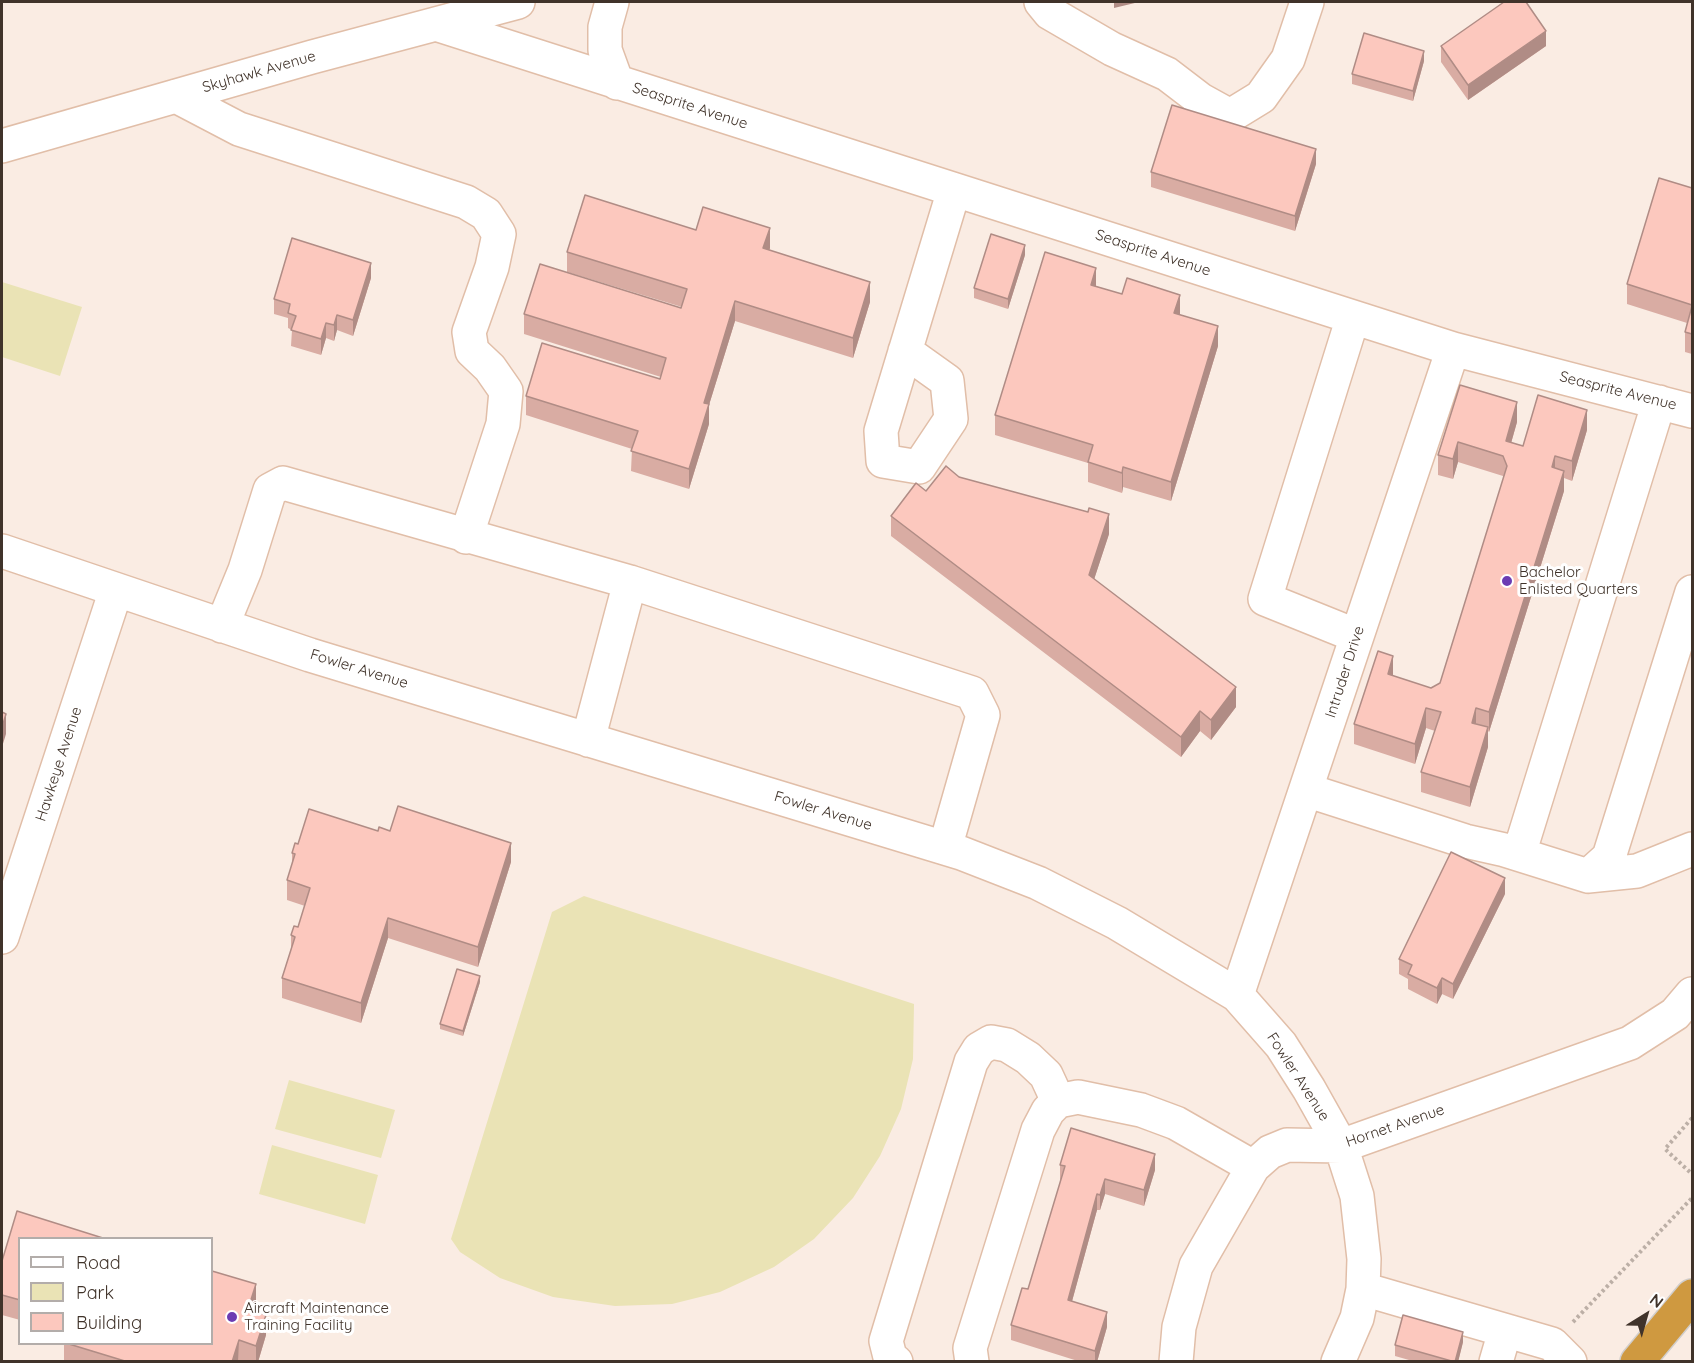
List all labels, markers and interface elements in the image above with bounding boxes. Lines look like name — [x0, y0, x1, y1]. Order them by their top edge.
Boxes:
street label: Skyhawk Avenue — [200, 47, 318, 97]
street label: Seasprite Avenue — [630, 79, 750, 133]
street label: Seasprite Avenue — [1093, 226, 1213, 280]
street label: Seasprite Avenue — [1558, 368, 1678, 414]
place label: Bachelor Enlisted Quarters — [1519, 563, 1638, 598]
marker: Bachelor Enlisted Quarters — [1500, 574, 1514, 588]
street label: Intruder Drive — [1322, 624, 1368, 720]
street label: Fowler Avenue — [308, 646, 410, 692]
street label: Hawkeye Avenue — [32, 704, 86, 824]
street label: Fowler Avenue — [772, 788, 874, 834]
street label: Fowler Avenue — [1263, 1030, 1333, 1124]
street label: Hornet Avenue — [1343, 1101, 1447, 1151]
legend — [18, 1237, 213, 1345]
text: Road — [76, 1251, 121, 1274]
text: Park — [76, 1281, 114, 1304]
north arrow — [1616, 1285, 1676, 1345]
text: N — [1646, 1289, 1668, 1312]
place label: Aircraft Maintenance Training Facility — [244, 1299, 389, 1334]
marker: Aircraft Maintenance Training Facility — [225, 1310, 239, 1324]
text: Building — [76, 1311, 142, 1334]

